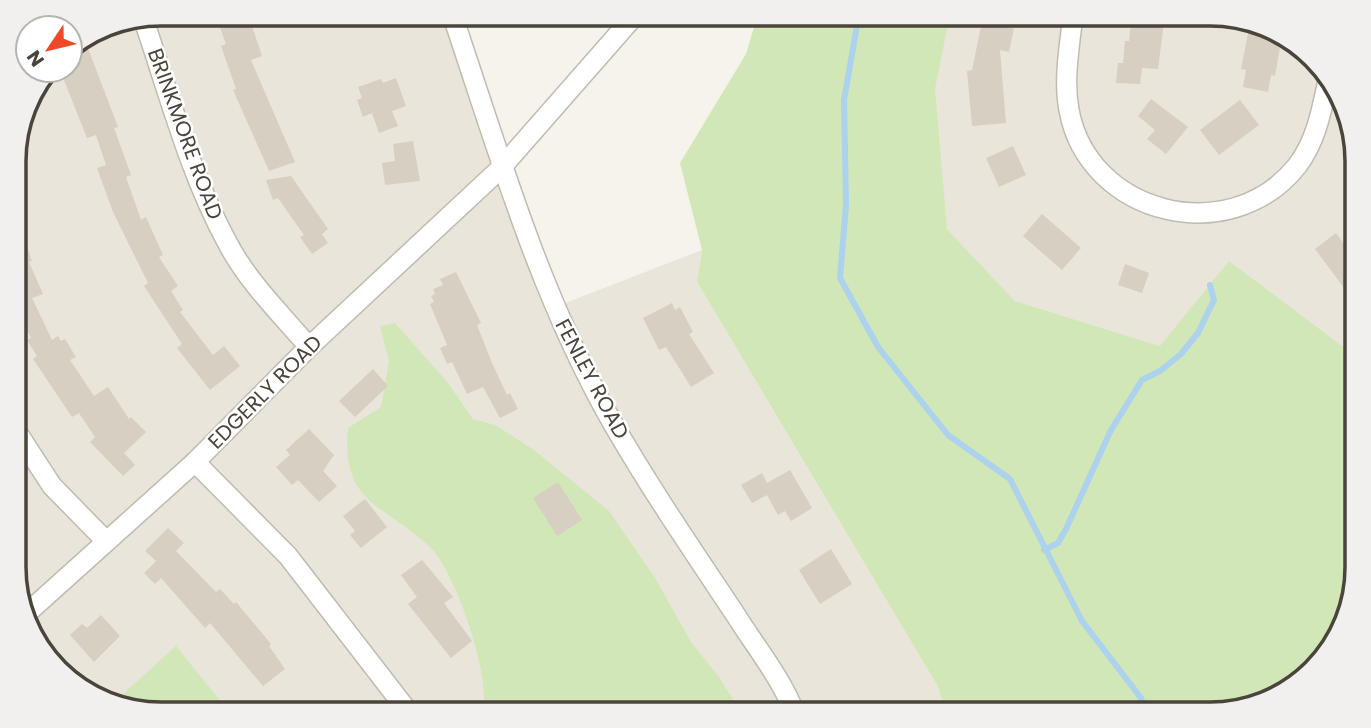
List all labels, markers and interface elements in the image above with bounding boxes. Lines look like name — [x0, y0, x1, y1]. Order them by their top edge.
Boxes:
north arrow — [14, 14, 84, 84]
street label: BRINKMORE ROAD — [141, 44, 230, 223]
text: N — [20, 45, 51, 72]
street label: FENLEY ROAD — [549, 314, 636, 444]
street label: EDGERLY ROAD — [201, 328, 328, 455]

